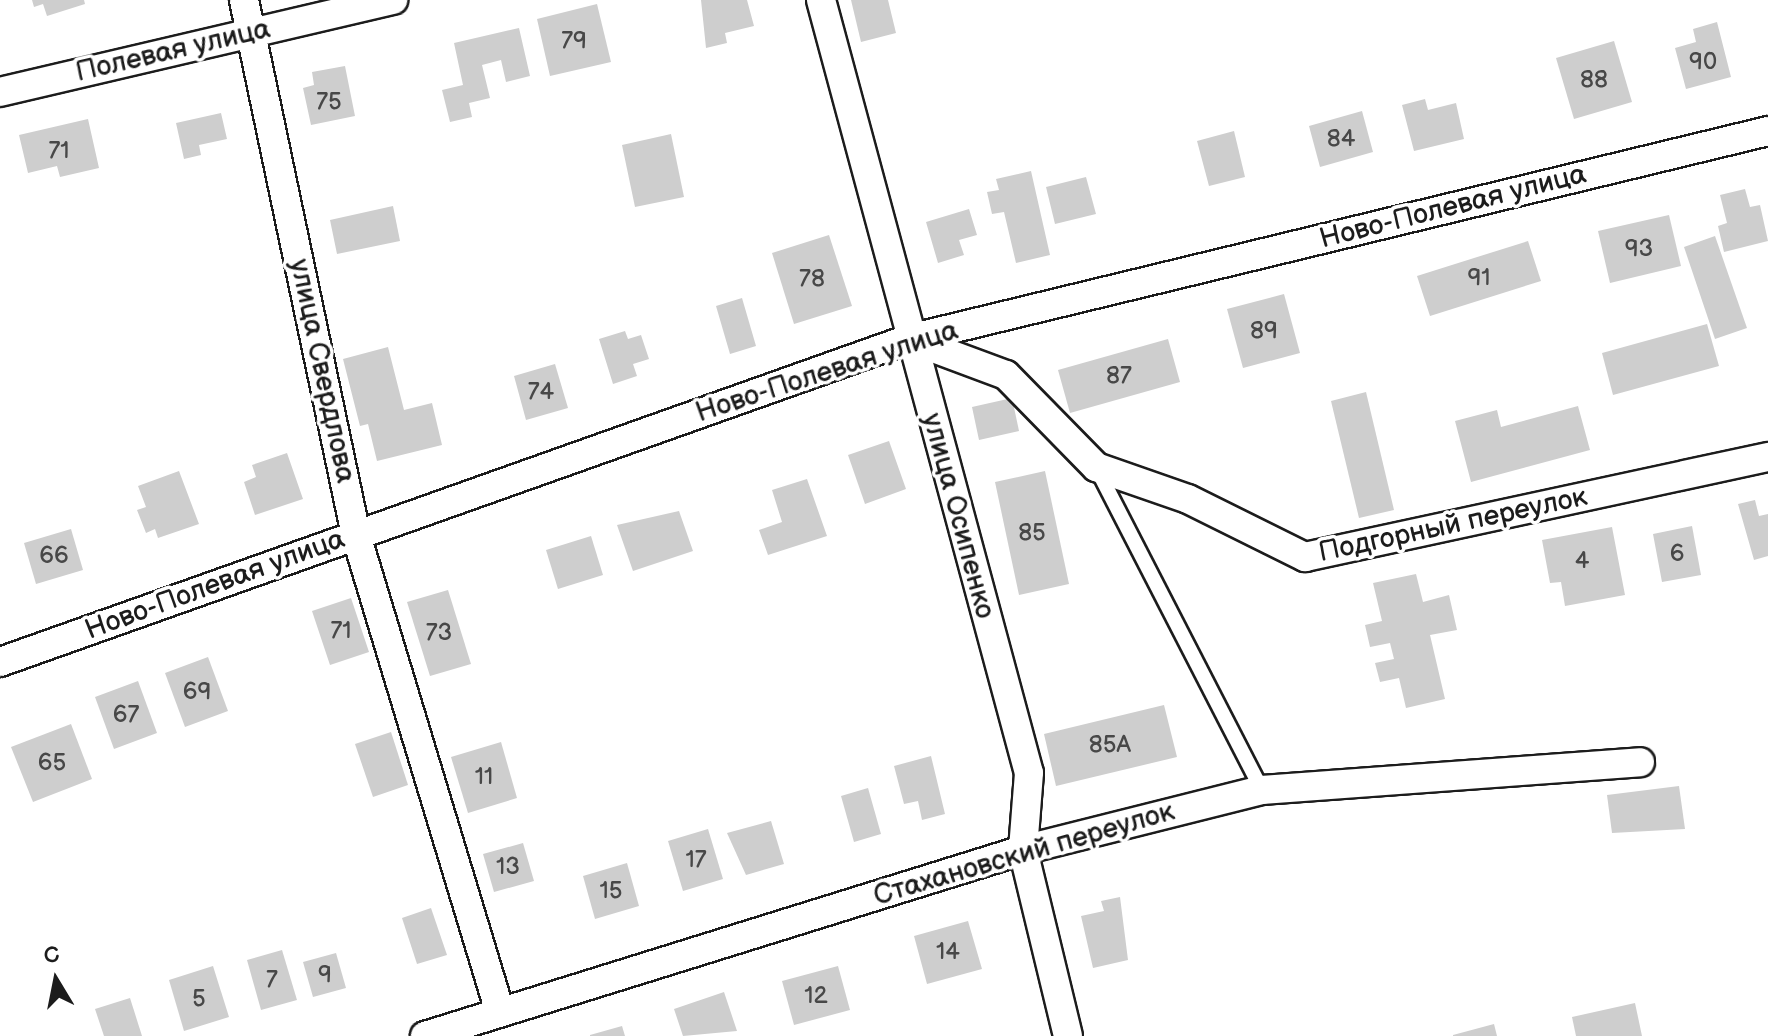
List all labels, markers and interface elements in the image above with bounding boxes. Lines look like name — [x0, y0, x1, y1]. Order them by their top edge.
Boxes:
street label: Полевая улица — [72, 12, 274, 90]
house number: 79 — [561, 27, 587, 55]
house number: 90 — [1689, 48, 1717, 76]
house number: 88 — [1580, 66, 1608, 94]
house number: 75 — [316, 88, 342, 116]
house number: 84 — [1327, 125, 1355, 153]
house number: 71 — [48, 137, 70, 165]
street label: Ново-Полевая улица — [1316, 158, 1590, 256]
house number: 93 — [1625, 235, 1653, 263]
street label: улица Свердлова — [282, 256, 362, 486]
house number: 91 — [1467, 264, 1491, 292]
house number: 78 — [799, 265, 825, 293]
street label: Ново-Полевая улица — [692, 314, 962, 430]
house number: 89 — [1250, 317, 1278, 345]
house number: 87 — [1106, 362, 1132, 390]
house number: 74 — [528, 378, 554, 406]
street label: улица Осипенко — [914, 410, 1002, 622]
street label: Подгорный переулок — [1316, 480, 1590, 570]
house number: 85 — [1018, 519, 1046, 547]
street label: Ново-Полевая улица — [81, 522, 349, 648]
house number: 6 — [1670, 540, 1684, 568]
house number: 66 — [39, 542, 69, 570]
house number: 4 — [1575, 547, 1589, 575]
house number: 71 — [330, 617, 352, 645]
house number: 73 — [426, 619, 452, 647]
house number: 69 — [183, 678, 211, 706]
house number: 67 — [113, 701, 139, 729]
house number: 85А — [1089, 731, 1131, 759]
house number: 65 — [38, 749, 66, 777]
house number: 11 — [475, 763, 493, 791]
street label: Стахановский переулок — [870, 795, 1178, 913]
house number: 17 — [685, 846, 707, 874]
house number: 13 — [496, 853, 520, 881]
house number: 15 — [599, 877, 623, 905]
house number: 14 — [936, 938, 960, 966]
north arrow — [16, 940, 96, 1020]
text: С — [42, 941, 62, 970]
house number: 9 — [318, 961, 332, 989]
house number: 7 — [266, 966, 278, 994]
house number: 12 — [804, 982, 828, 1010]
house number: 5 — [192, 985, 206, 1013]

